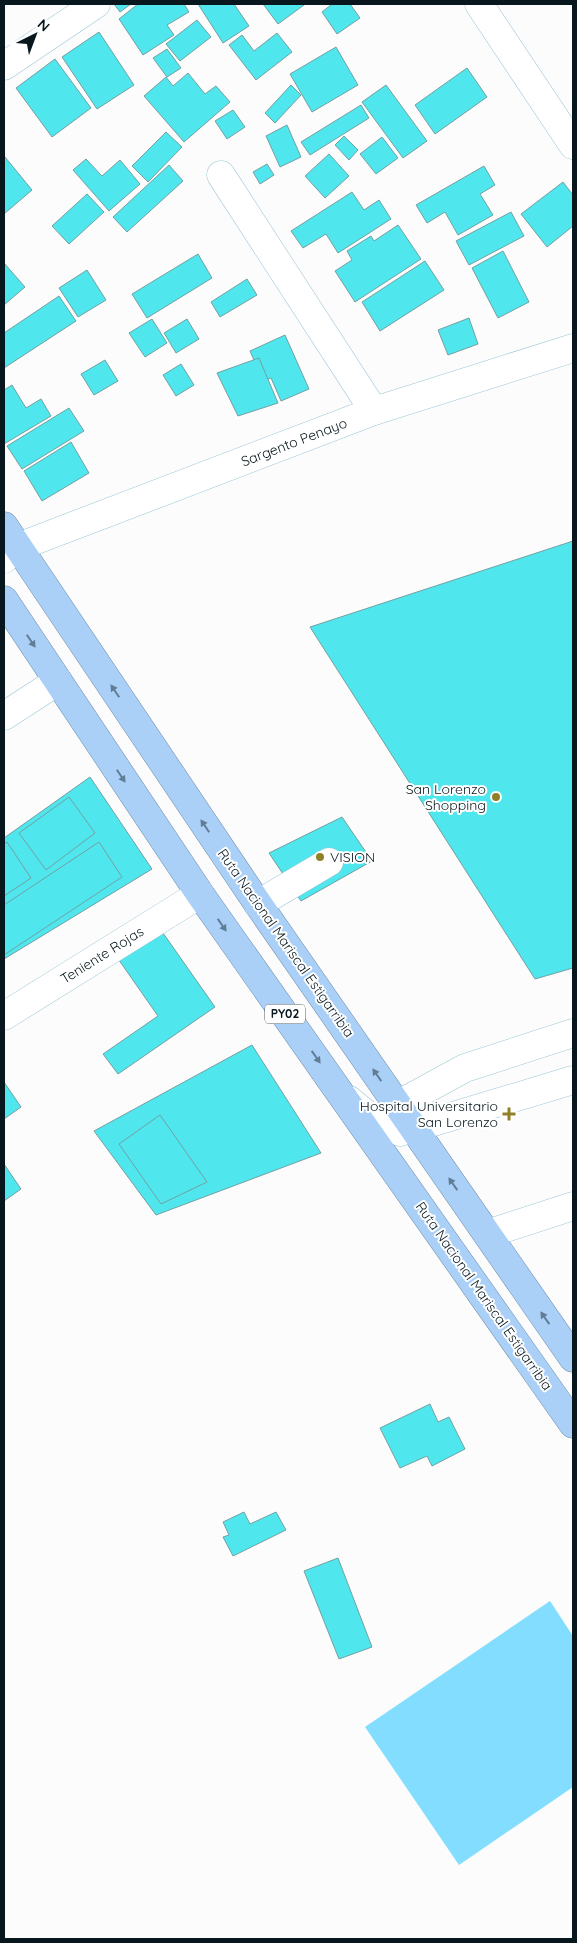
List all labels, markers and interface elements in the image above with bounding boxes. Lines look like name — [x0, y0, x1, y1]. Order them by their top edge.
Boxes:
north arrow — [10, 10, 60, 60]
text: N — [34, 15, 54, 35]
street label: Sargento Penayo — [239, 414, 349, 470]
one-way arrow — [26, 634, 36, 647]
one-way arrow — [110, 684, 120, 698]
one-way arrow — [116, 769, 126, 783]
place label: San Lorenzo Shopping — [406, 780, 486, 814]
marker: San Lorenzo Shopping — [490, 791, 502, 803]
one-way arrow — [200, 819, 210, 833]
street label: Ruta Nacional Mariscal Estigarribia — [214, 845, 358, 1041]
place label: VISION — [330, 848, 375, 866]
marker: VISION — [314, 851, 326, 863]
one-way arrow — [217, 918, 227, 932]
street label: Teniente Rojas — [57, 922, 147, 988]
road number: PY02 — [265, 1004, 305, 1024]
one-way arrow — [311, 1051, 321, 1064]
one-way arrow — [372, 1068, 382, 1082]
place label: Hospital Universitario San Lorenzo — [360, 1097, 498, 1131]
marker: Hospital Universitario San Lorenzo — [502, 1107, 516, 1121]
one-way arrow — [448, 1177, 458, 1191]
street label: Ruta Nacional Mariscal Estigarribia — [412, 1198, 556, 1394]
one-way arrow — [540, 1311, 550, 1324]

